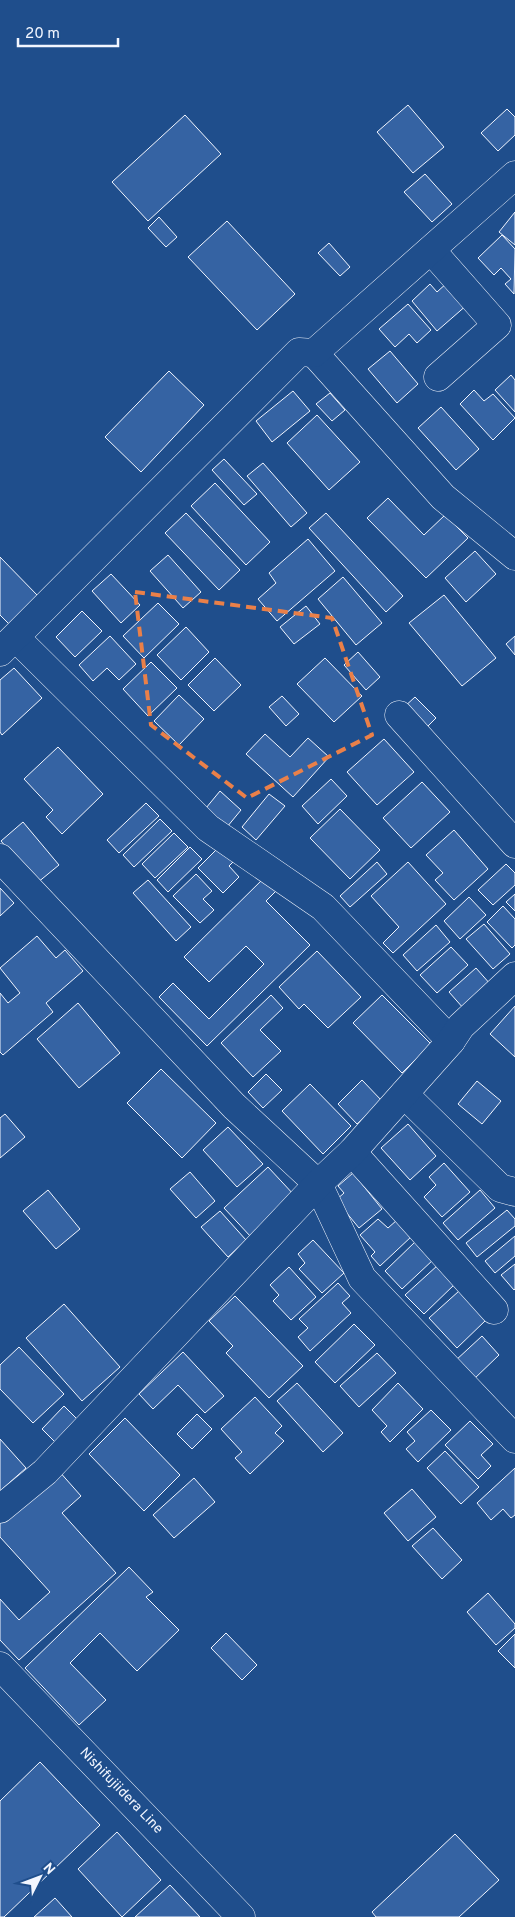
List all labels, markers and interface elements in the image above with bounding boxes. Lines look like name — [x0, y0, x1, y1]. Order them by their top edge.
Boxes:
scale bar — [18, 15, 118, 47]
text: 20 m — [25, 25, 60, 44]
street label: Nishifujiidera Line — [76, 1744, 166, 1838]
north arrow — [15, 1852, 65, 1902]
text: N — [39, 1860, 58, 1879]

